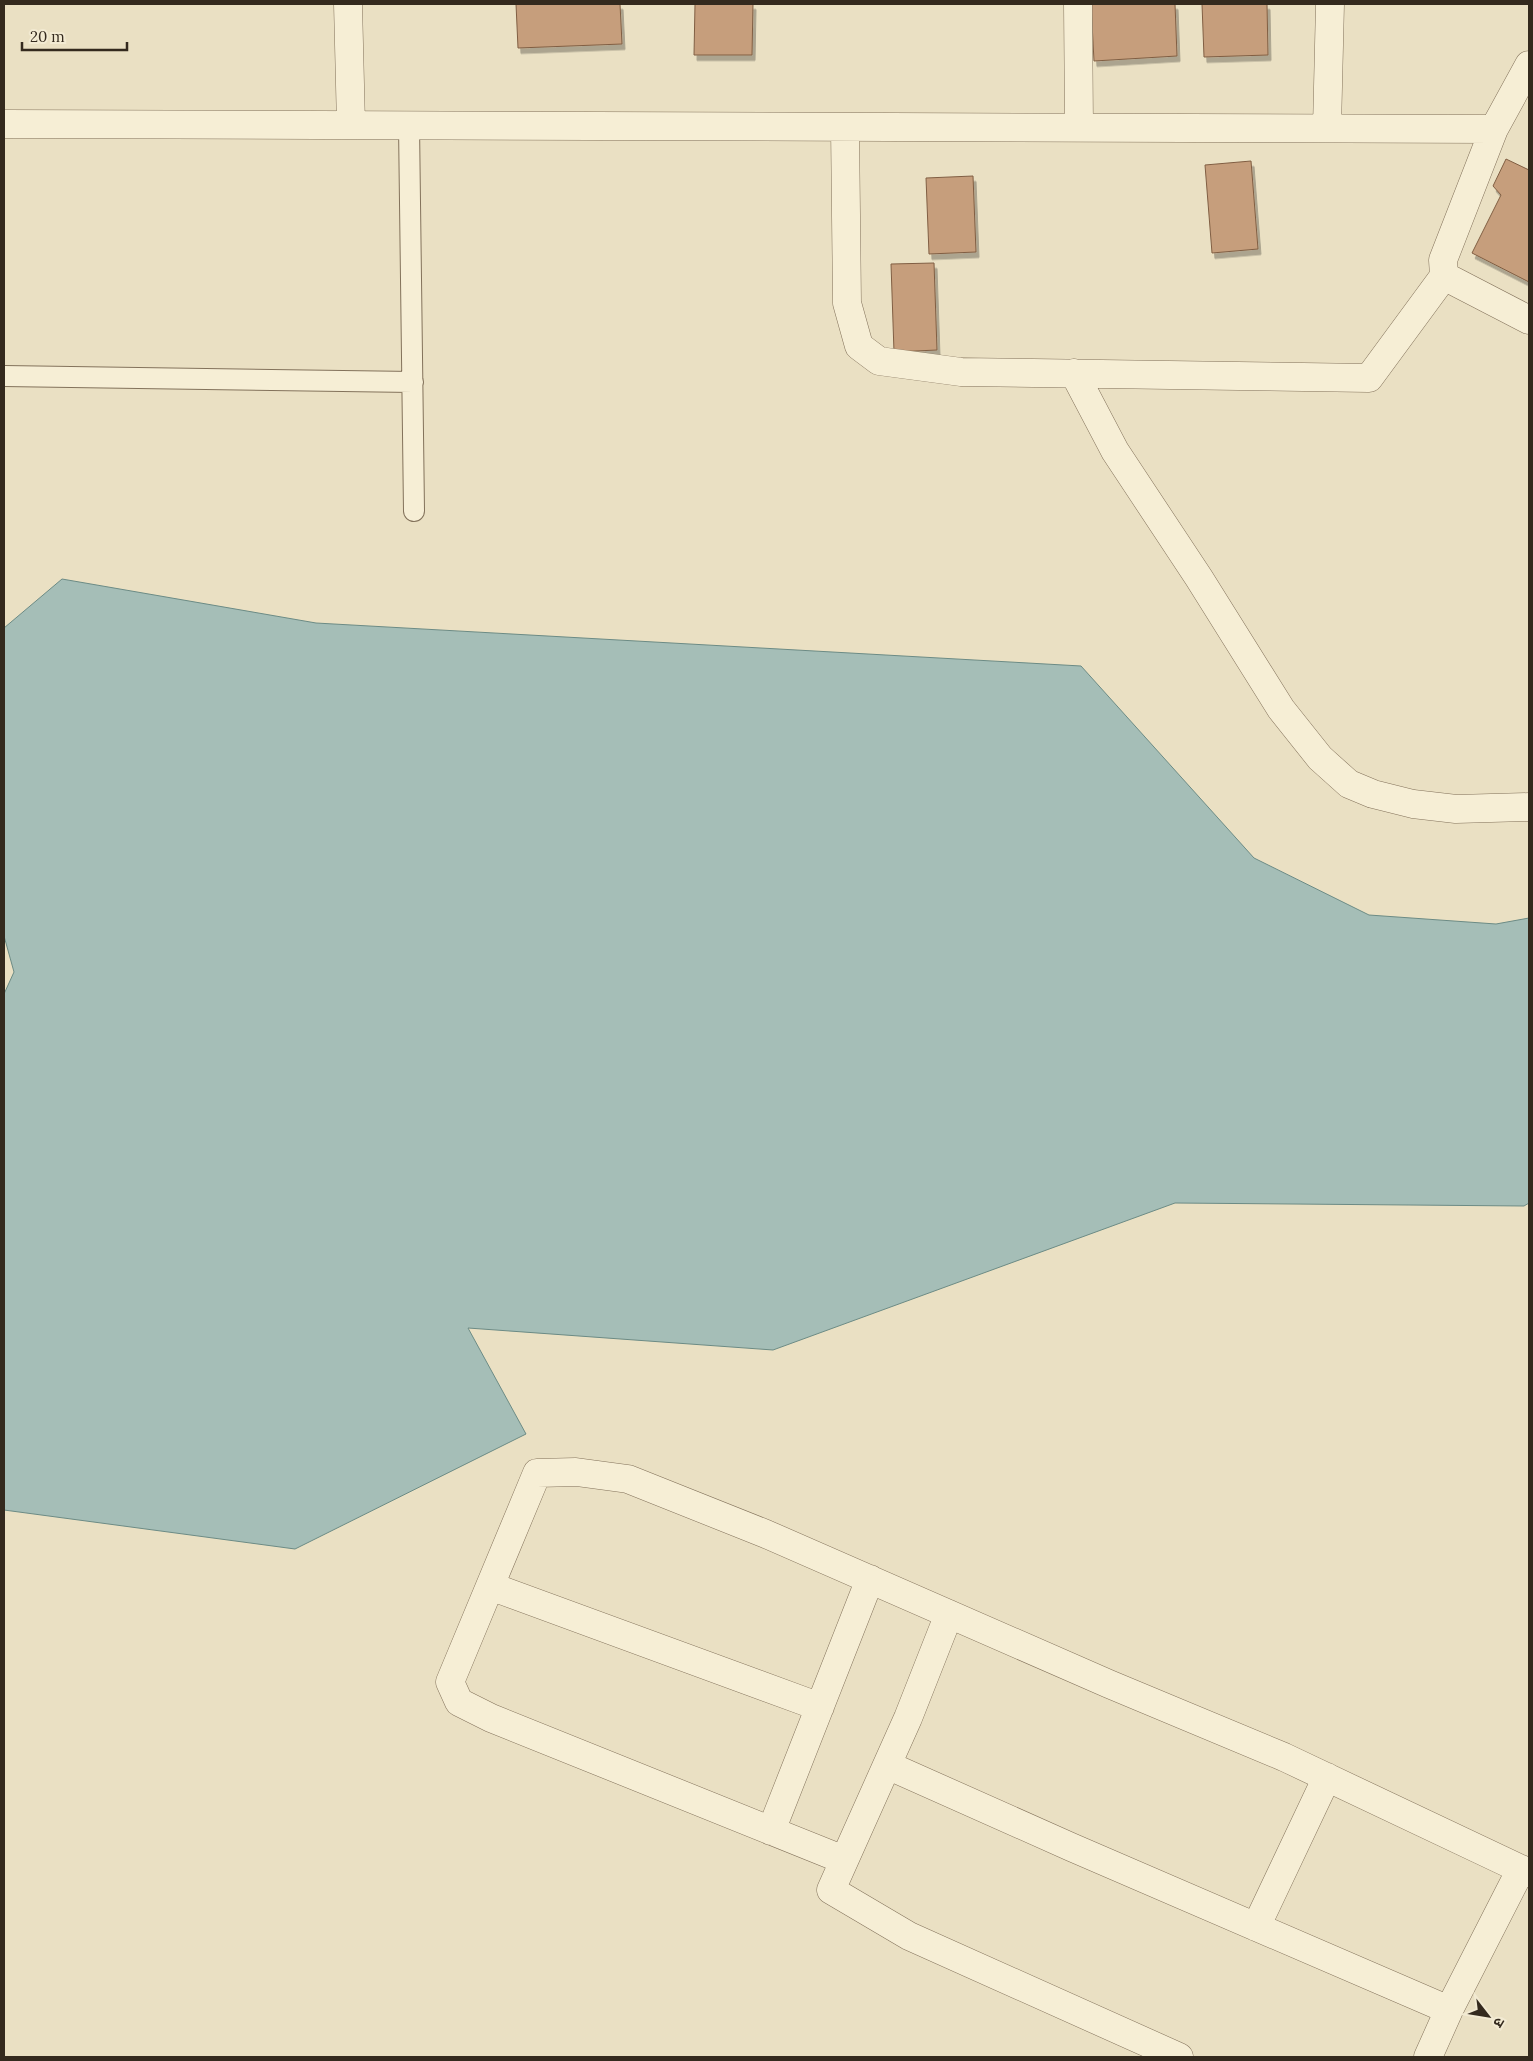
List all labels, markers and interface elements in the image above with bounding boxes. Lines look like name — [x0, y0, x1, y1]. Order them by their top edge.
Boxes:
scale bar — [22, 20, 128, 52]
text: 20 m — [30, 27, 65, 46]
north arrow — [1463, 1991, 1513, 2041]
text: उ — [1489, 2015, 1509, 2032]

